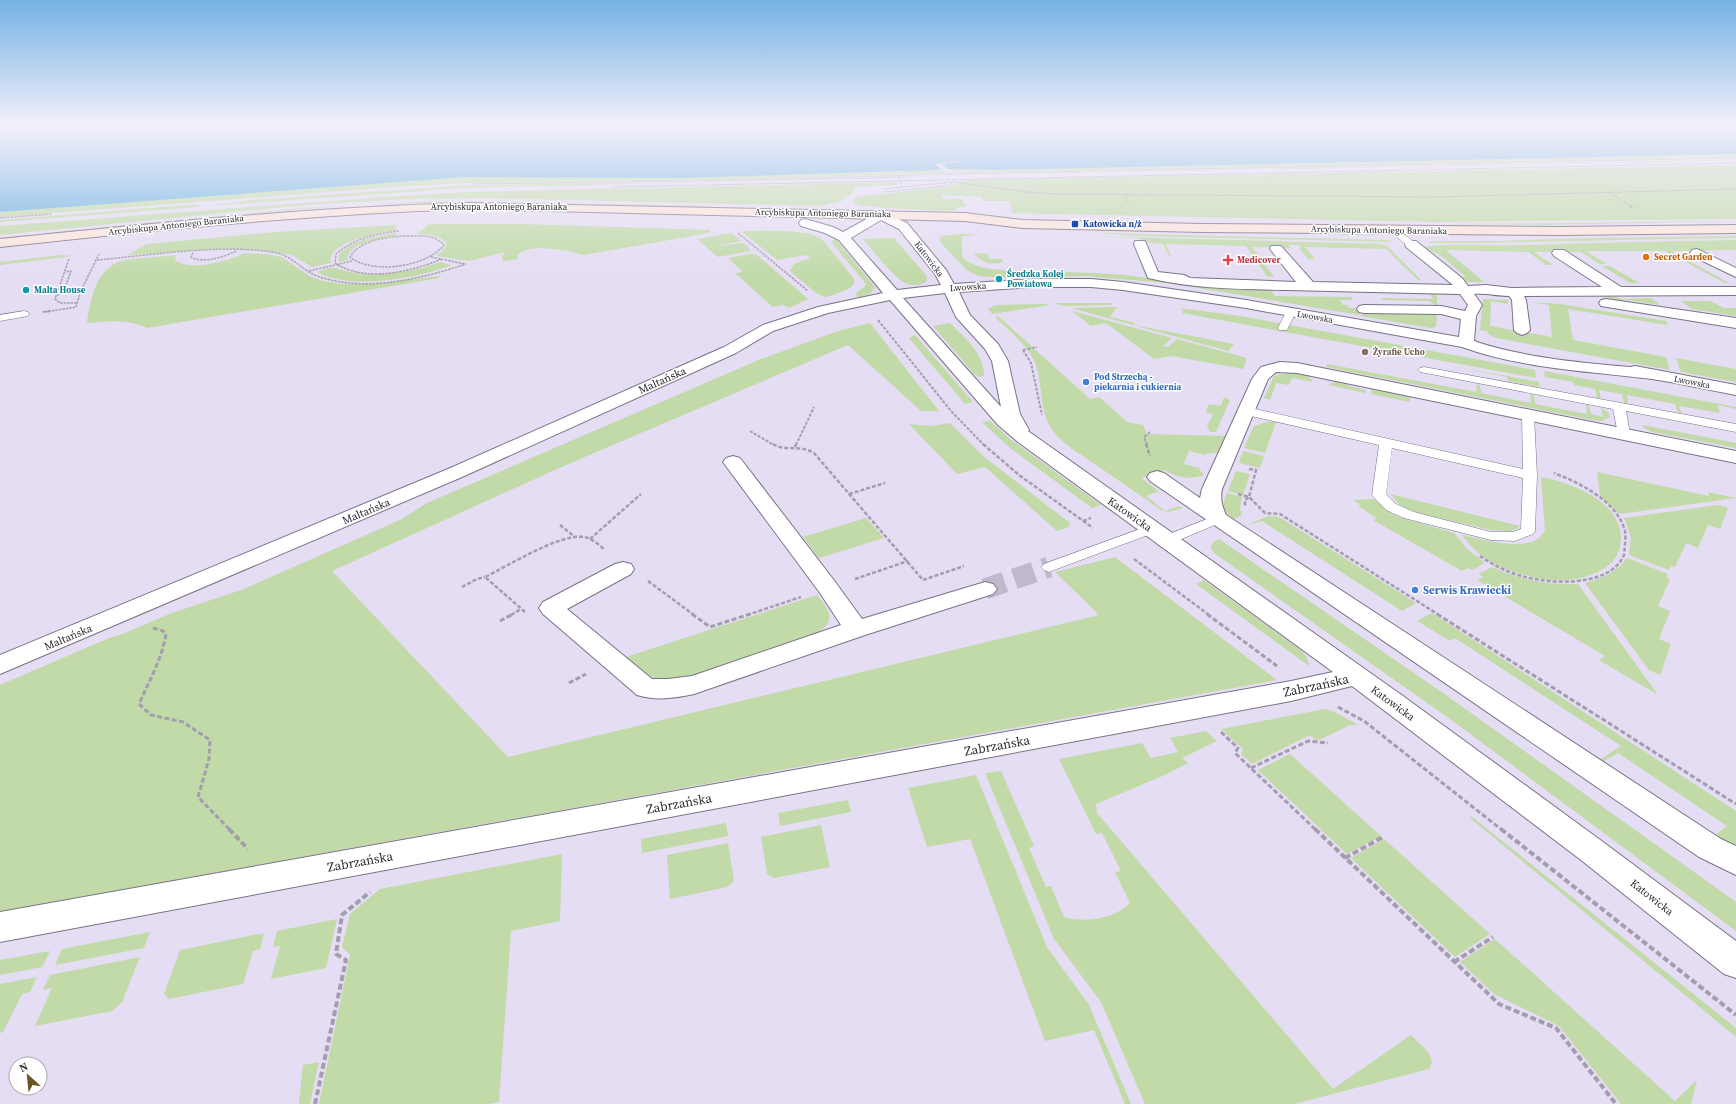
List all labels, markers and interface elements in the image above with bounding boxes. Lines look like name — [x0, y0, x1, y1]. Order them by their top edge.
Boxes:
street label: Arcybiskupa Antoniego Baraniaka — [431, 201, 568, 213]
street label: Arcybiskupa Antoniego Baraniaka — [755, 206, 892, 220]
street label: Arcybiskupa Antoniego Baraniaka — [108, 212, 245, 238]
place label: Katowicka n/ż — [1083, 218, 1142, 230]
marker: Katowicka n/ż — [1070, 219, 1080, 229]
street label: Arcybiskupa Antoniego Baraniaka — [1311, 223, 1448, 237]
street label: Katowicka — [912, 239, 947, 280]
place label: Secret Garden — [1654, 251, 1713, 263]
marker: Secret Garden — [1641, 252, 1651, 262]
marker: Medicover — [1222, 254, 1234, 266]
place label: Medicover — [1237, 254, 1281, 266]
place label: Średzka Kolej Powiatowa — [1007, 268, 1064, 290]
marker: Średzka Kolej Powiatowa — [994, 274, 1004, 284]
street label: Lwowska — [949, 280, 987, 294]
place label: Malta House — [34, 284, 86, 296]
marker: Malta House — [21, 285, 31, 295]
street label: Lwowska — [1296, 308, 1335, 326]
place label: Żyrafie Ucho — [1373, 346, 1425, 358]
marker: Żyrafie Ucho — [1360, 347, 1370, 357]
street label: Maltańska — [636, 363, 689, 398]
place label: Pod Strzechą - piekarnia i cukiernia — [1094, 371, 1182, 393]
street label: Lwowska — [1673, 373, 1712, 391]
marker: Pod Strzechą - piekarnia i cukiernia — [1081, 377, 1091, 387]
street label: Katowicka — [1105, 494, 1155, 535]
street label: Maltańska — [340, 495, 393, 528]
place label: Serwis Krawiecki — [1423, 583, 1511, 598]
marker: Serwis Krawiecki — [1410, 585, 1420, 595]
street label: Maltańska — [42, 621, 95, 654]
street label: Zabrzańska — [1282, 670, 1351, 701]
street label: Katowicka — [1368, 682, 1418, 725]
street label: Zabrzańska — [963, 731, 1032, 760]
street label: Zabrzańska — [645, 789, 714, 818]
street label: Zabrzańska — [326, 847, 395, 876]
street label: Katowicka — [1627, 876, 1677, 919]
north arrow — [8, 1056, 48, 1096]
text: N — [17, 1059, 31, 1076]

